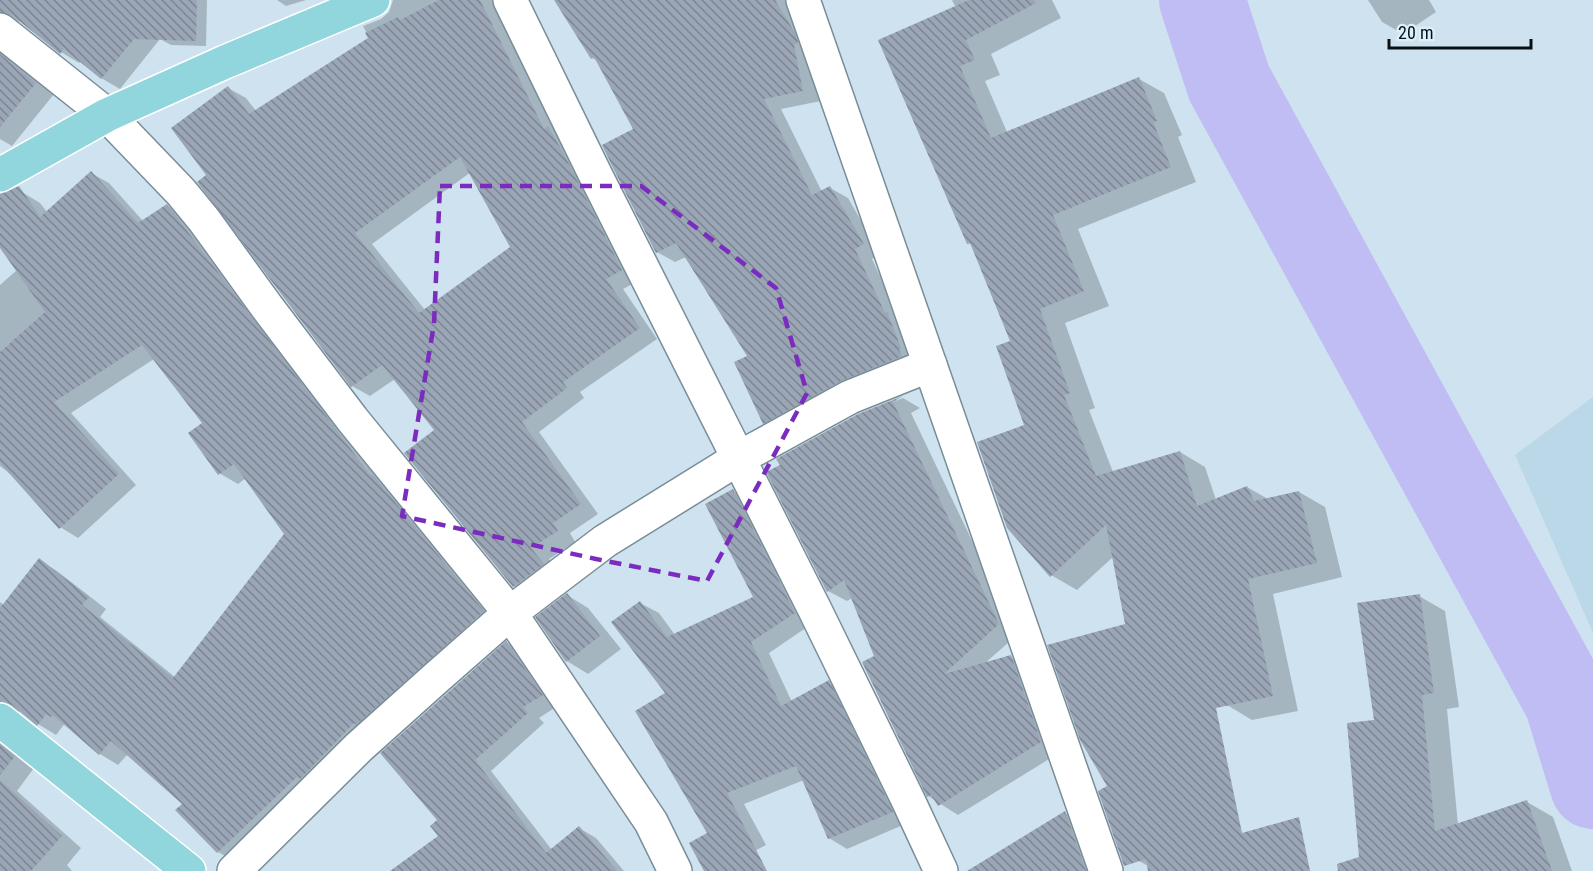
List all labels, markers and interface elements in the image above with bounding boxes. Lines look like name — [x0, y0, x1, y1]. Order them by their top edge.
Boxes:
scale bar — [1389, 12, 1532, 50]
text: 20 m — [1398, 22, 1433, 43]

